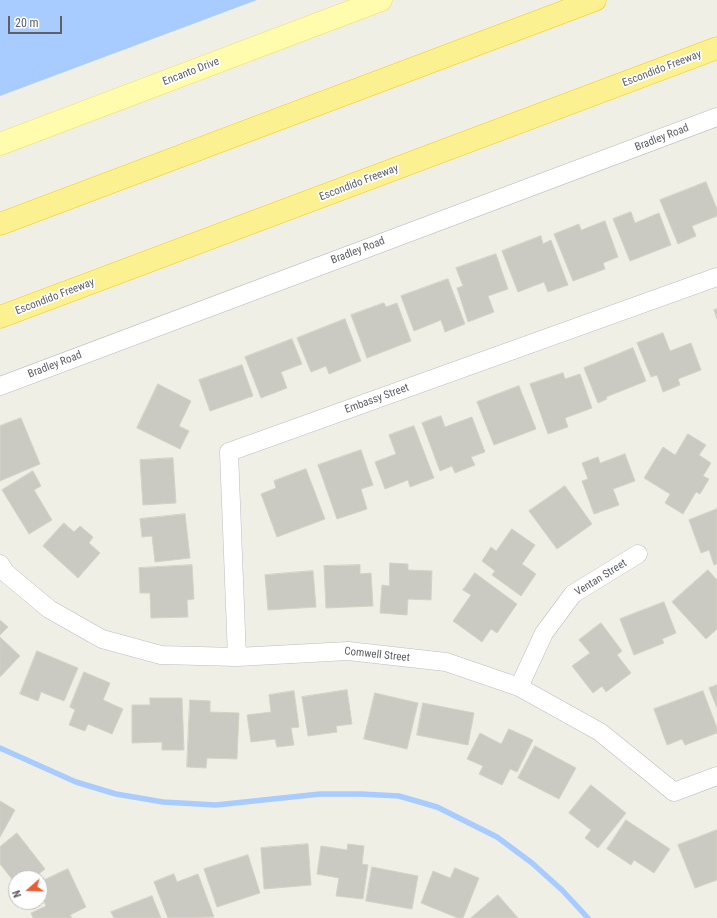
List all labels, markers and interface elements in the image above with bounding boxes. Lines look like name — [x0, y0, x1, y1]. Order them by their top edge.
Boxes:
scale bar — [10, 8, 64, 34]
text: 20 m — [15, 16, 39, 30]
street label: Escondido Freeway — [621, 48, 703, 90]
street label: Encanto Drive — [161, 55, 221, 89]
street label: Bradley Road — [633, 122, 691, 154]
street label: Escondido Freeway — [318, 162, 400, 204]
street label: Bradley Road — [329, 235, 387, 267]
street label: Escondido Freeway — [14, 276, 96, 318]
street label: Bradley Road — [26, 349, 84, 381]
street label: Embassy Street — [343, 381, 411, 417]
street label: Ventan Street — [573, 557, 629, 599]
street label: Comwell Street — [344, 645, 410, 665]
north arrow — [8, 870, 48, 910]
text: N — [10, 889, 24, 899]

